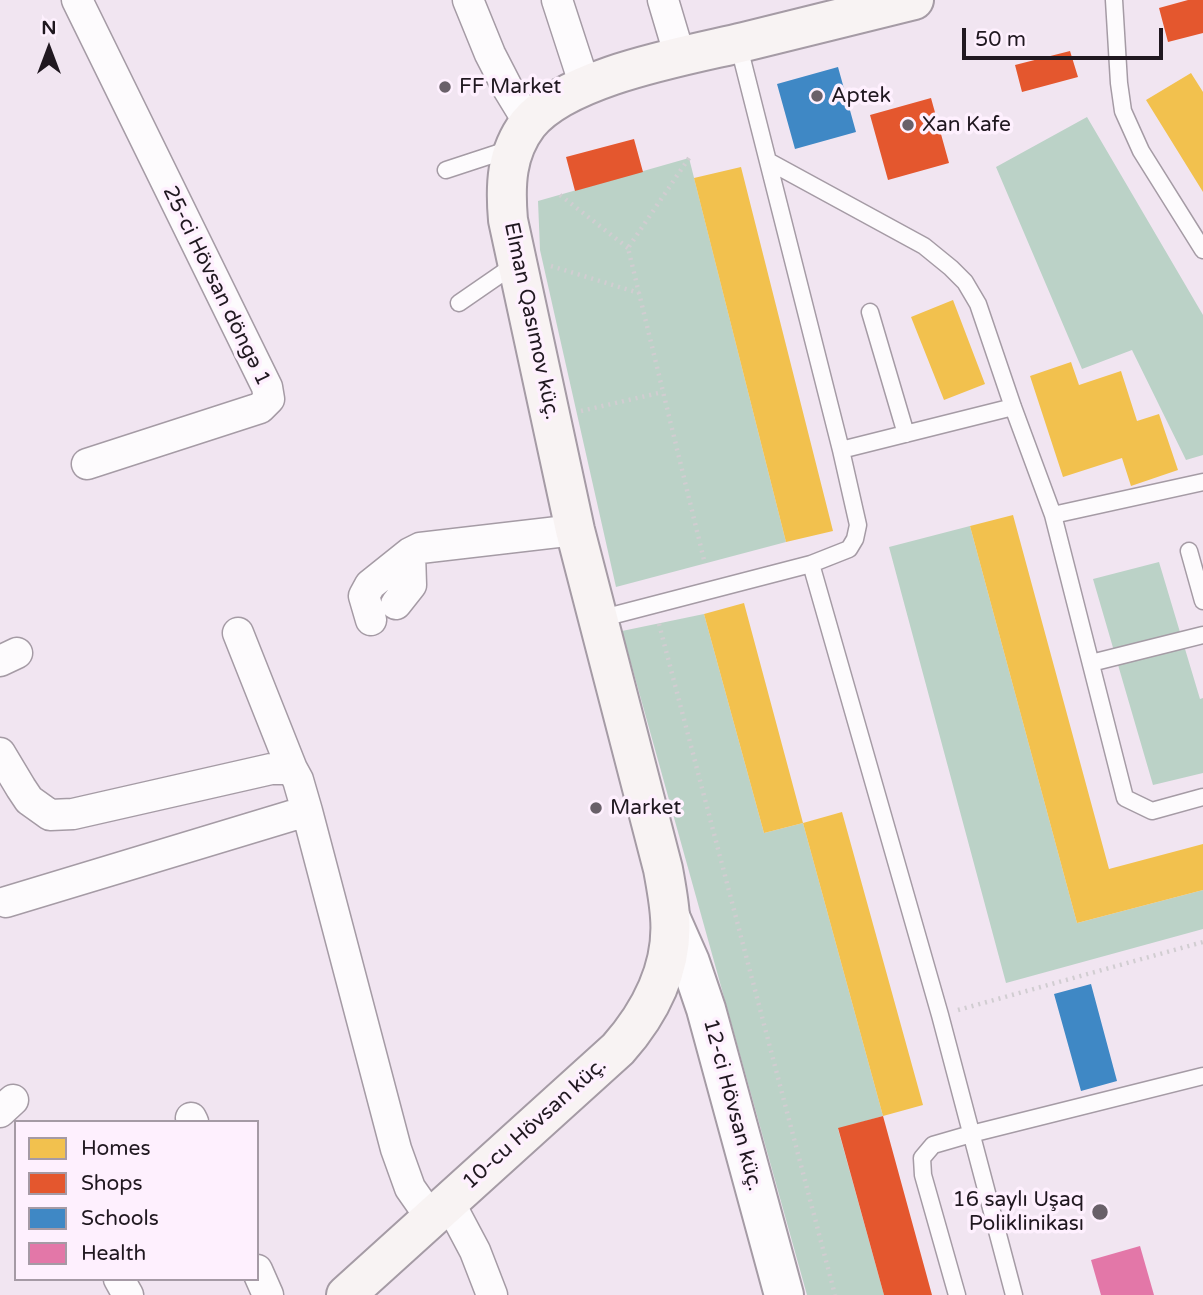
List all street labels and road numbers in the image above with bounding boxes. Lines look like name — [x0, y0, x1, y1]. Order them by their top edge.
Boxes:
street label: 25-ci Hövsan döngə 1 — [157, 182, 275, 390]
street label: Elman Qasımov küç. — [498, 220, 564, 422]
street label: 12-ci Hövsan küç. — [697, 1016, 767, 1194]
street label: 10-cu Hövsan küç. — [458, 1053, 612, 1195]

